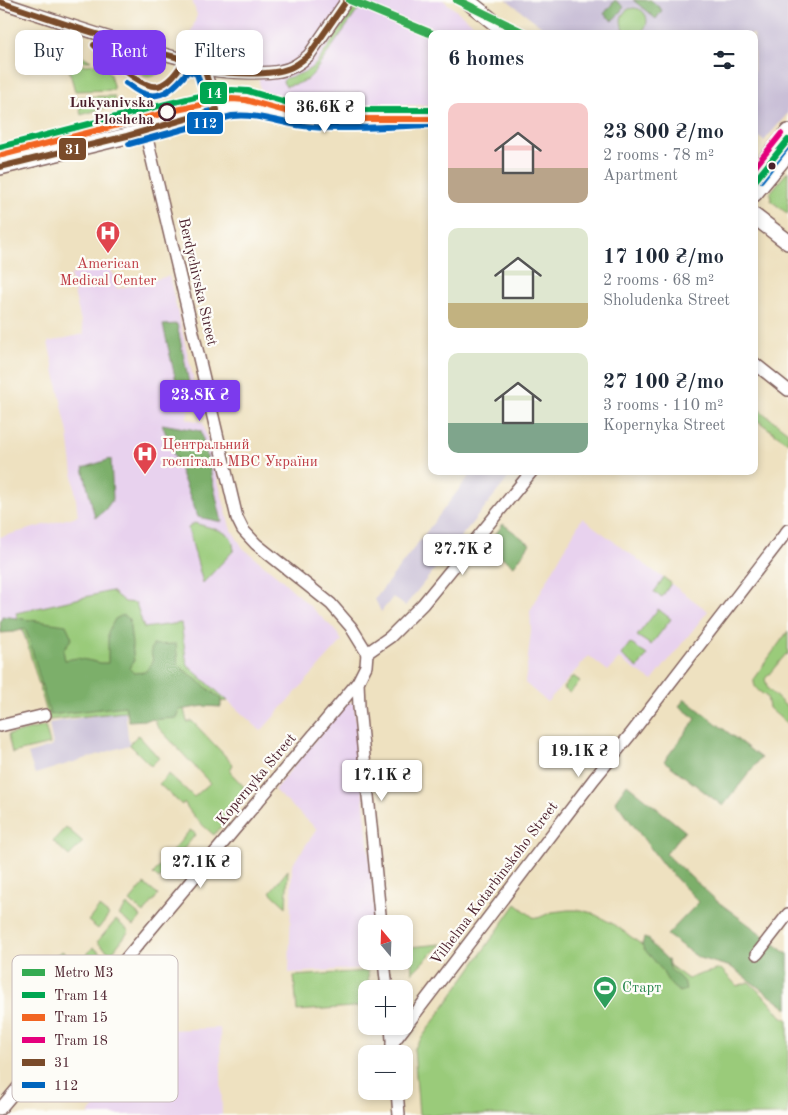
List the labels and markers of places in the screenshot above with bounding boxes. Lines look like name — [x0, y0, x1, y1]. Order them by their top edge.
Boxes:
pin: 36.6K ₴ — [279, 92, 371, 134]
place label: Lukyanivska Ploshcha — [69, 96, 154, 128]
marker: Lukyanivska Ploshcha — [158, 103, 176, 121]
unlabelled marker — [767, 161, 777, 171]
hospital icon: American Medical Center — [95, 220, 121, 254]
place label: American Medical Center — [60, 257, 156, 289]
pin: 23.8K ₴ — [154, 380, 246, 422]
place label: Центральний госпіталь МВС України — [162, 438, 318, 470]
hospital icon: Центральний госпіталь МВС України — [132, 441, 158, 475]
pin: 27.7K ₴ — [417, 534, 509, 576]
pin: 19.1K ₴ — [533, 736, 625, 778]
pin: 17.1K ₴ — [336, 760, 428, 802]
pin: 27.1K ₴ — [155, 846, 247, 889]
sports icon: Старт — [592, 975, 618, 1009]
place label: Старт — [622, 981, 661, 996]

